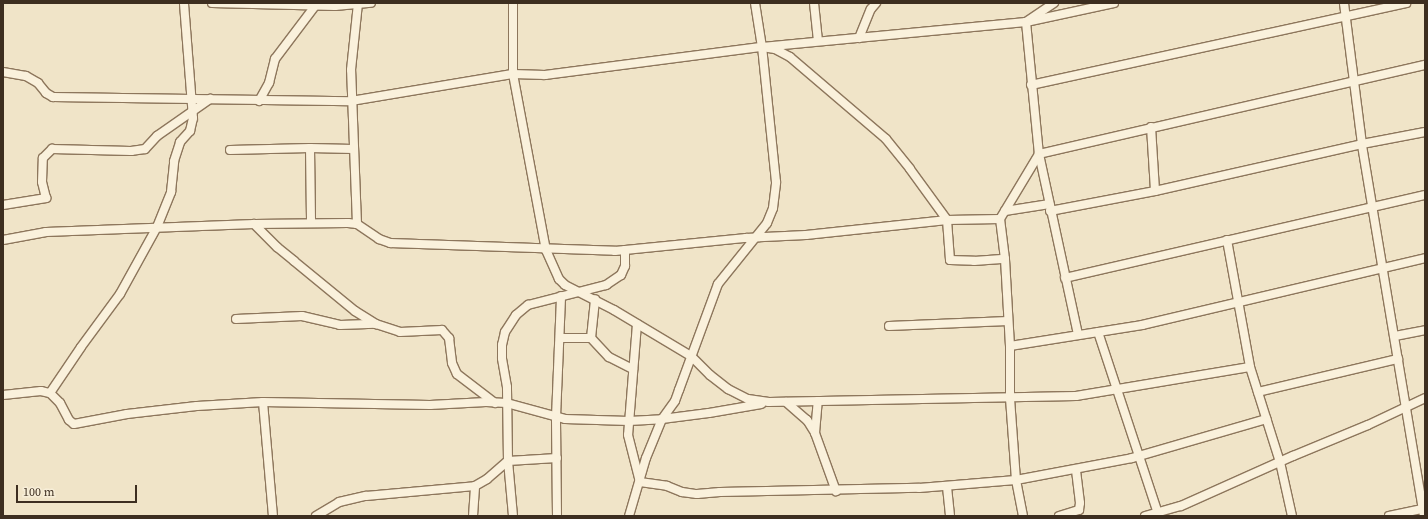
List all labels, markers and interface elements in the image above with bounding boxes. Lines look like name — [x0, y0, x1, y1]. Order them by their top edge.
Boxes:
scale bar — [18, 477, 139, 503]
text: 100 m — [23, 484, 55, 500]

